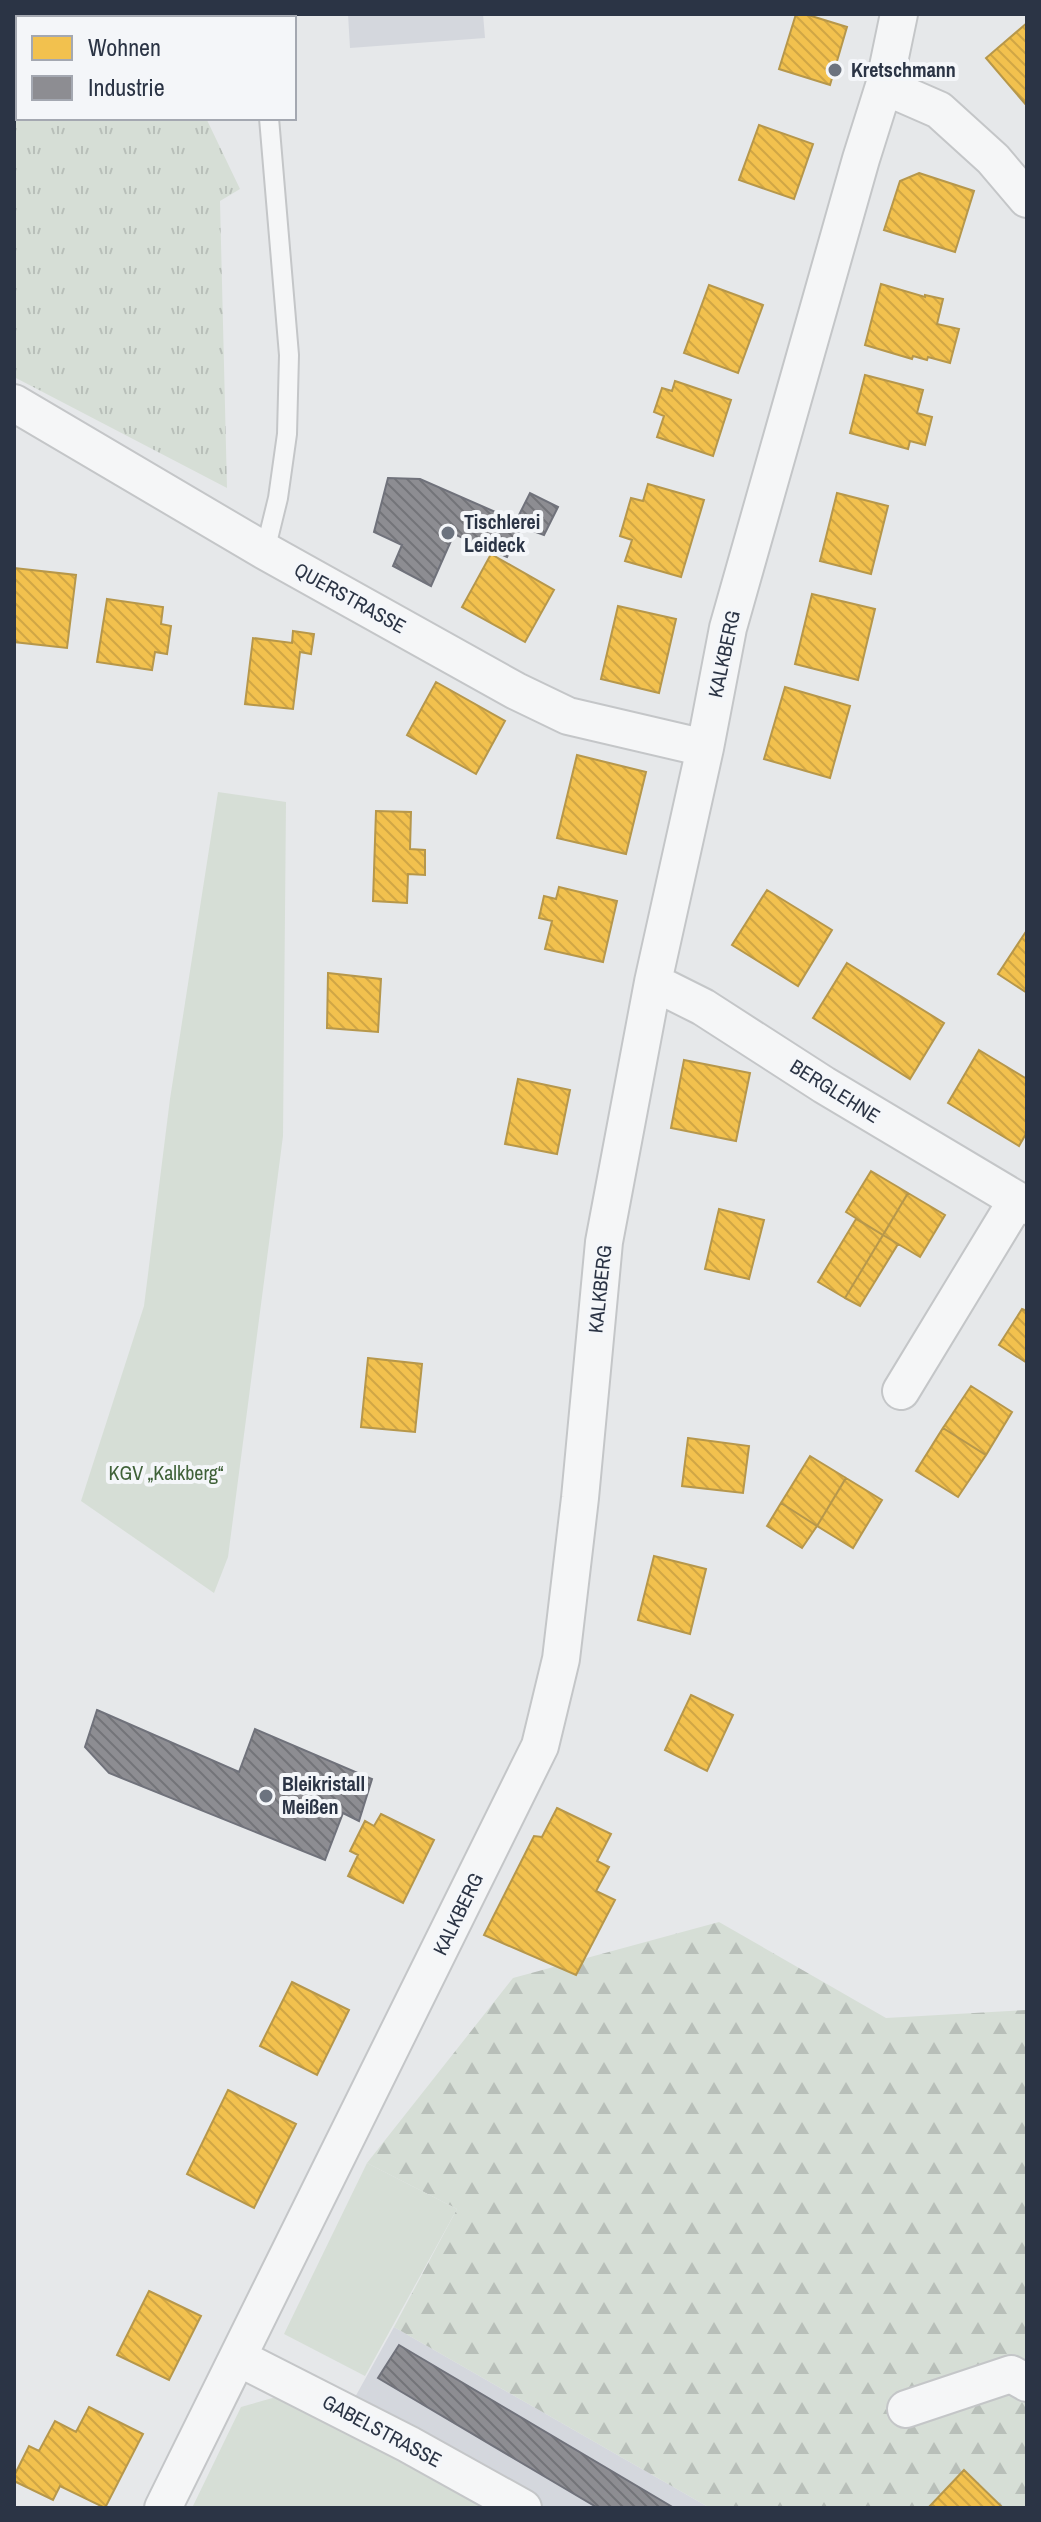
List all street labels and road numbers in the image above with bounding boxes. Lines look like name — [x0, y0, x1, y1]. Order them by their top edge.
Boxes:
street label: QUERSTRASSE — [289, 556, 411, 639]
street label: KALKBERG — [701, 608, 746, 700]
street label: BERGLEHNE — [785, 1052, 885, 1129]
street label: KALKBERG — [581, 1244, 618, 1334]
street label: KALKBERG — [426, 1868, 489, 1959]
street label: GABELSTRASSE — [318, 2388, 447, 2473]

